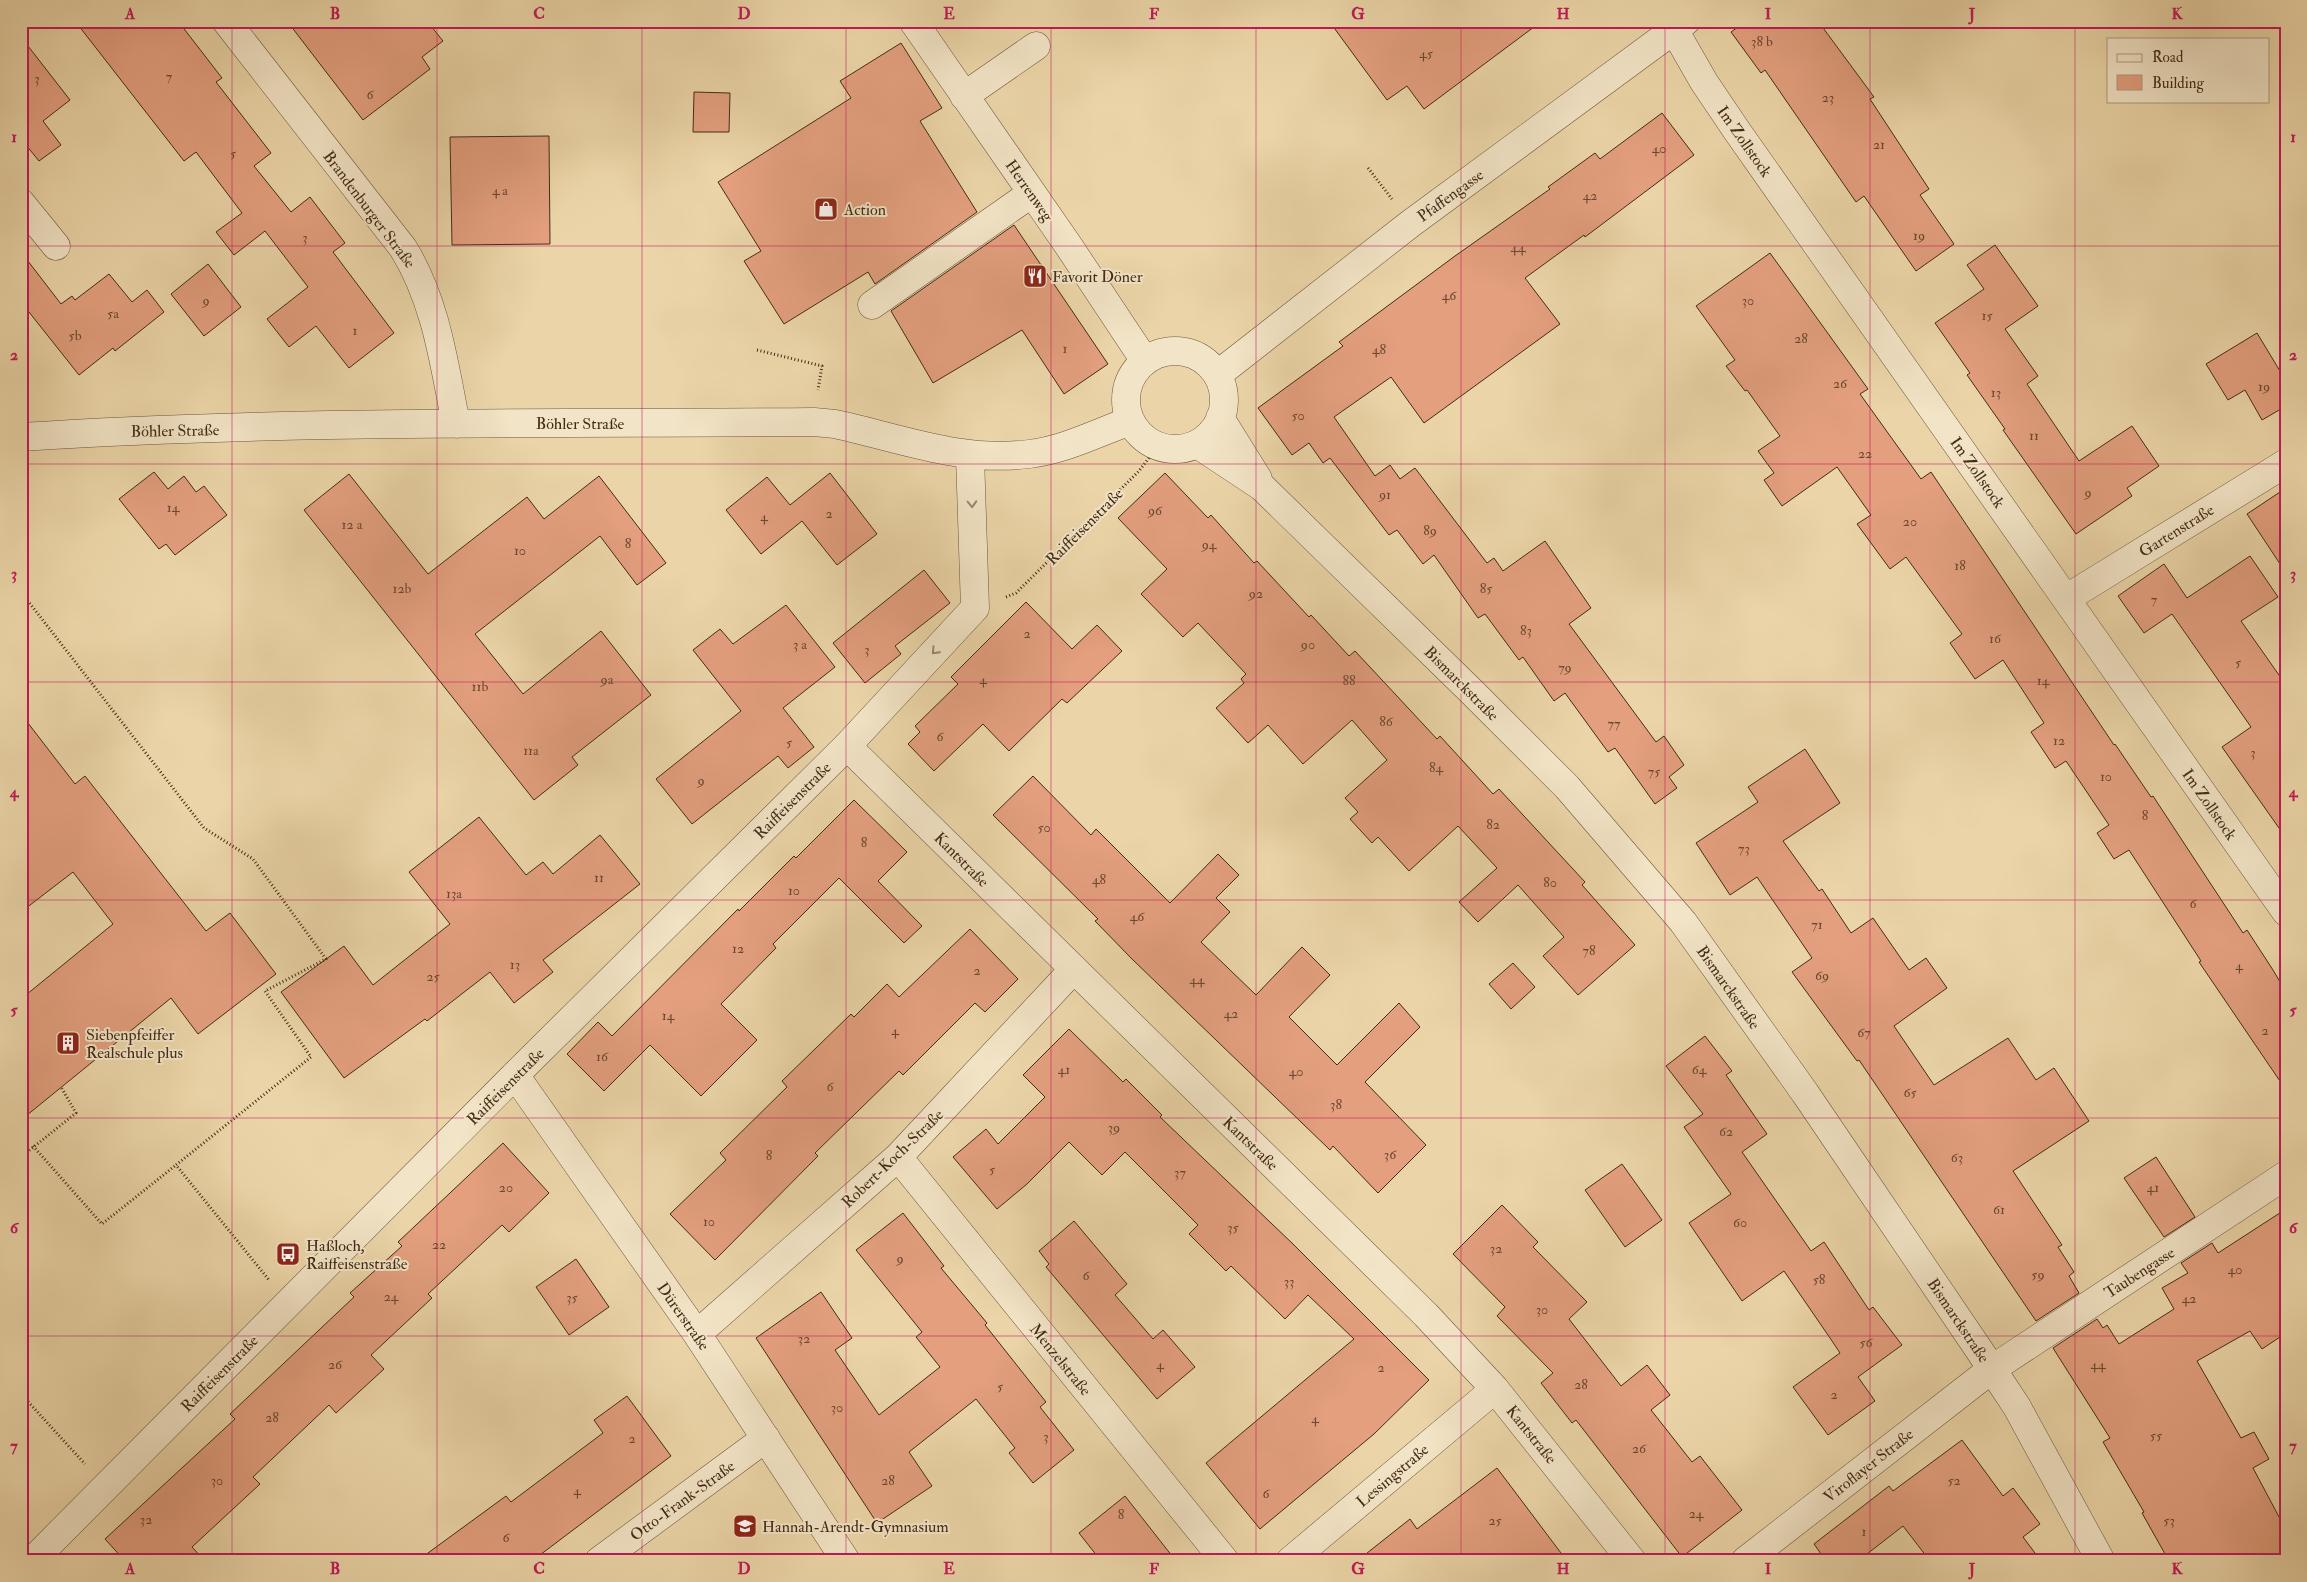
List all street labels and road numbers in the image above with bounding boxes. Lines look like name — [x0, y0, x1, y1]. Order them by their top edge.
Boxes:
street label: Im Zollstock — [1712, 102, 1776, 181]
street label: Brandenburger Straße — [319, 147, 420, 272]
street label: Herrenweg — [1001, 156, 1058, 226]
street label: Pfaffengasse — [1413, 165, 1488, 227]
street label: Böhler Straße — [536, 414, 625, 434]
street label: Böhler Straße — [131, 420, 220, 442]
street label: Im Zollstock — [1945, 433, 2009, 512]
street label: Raiffeisenstraße — [1042, 484, 1128, 570]
street label: Gartenstraße — [2135, 500, 2218, 562]
street label: Bismarckstraße — [1420, 642, 1503, 725]
street label: Raiffeisenstraße — [750, 758, 836, 844]
street label: Im Zollstock — [2177, 765, 2241, 844]
street label: Kantstraße — [930, 828, 993, 892]
street label: Bismarckstraße — [1692, 942, 1765, 1034]
street label: Raiffeisenstraße — [463, 1044, 549, 1130]
street label: Robert-Koch-Straße — [838, 1105, 948, 1212]
street label: Kantstraße — [1218, 1112, 1283, 1175]
street label: Taubengasse — [2101, 1243, 2179, 1303]
street label: Bismarckstraße — [1923, 1275, 1994, 1367]
street label: Dürerstraße — [653, 1279, 714, 1355]
street label: Menzelstraße — [1025, 1319, 1096, 1400]
street label: Raiffeisenstraße — [177, 1331, 263, 1417]
street label: Kantstraße — [1502, 1401, 1561, 1468]
street label: Viroflayer Straße — [1820, 1424, 1918, 1507]
street label: Lessingstraße — [1352, 1440, 1433, 1512]
street label: Otto-Frank-Straße — [626, 1456, 739, 1546]

